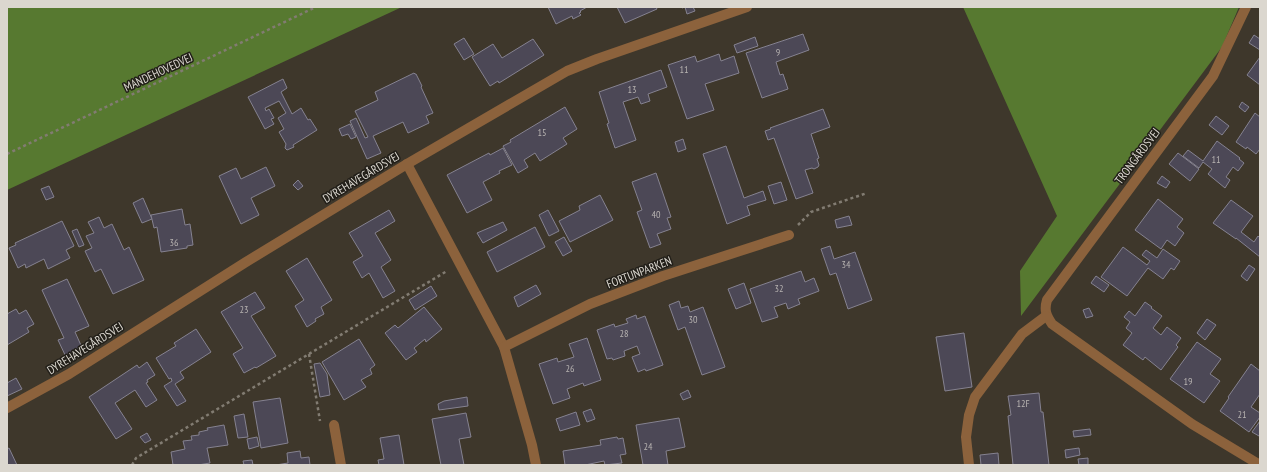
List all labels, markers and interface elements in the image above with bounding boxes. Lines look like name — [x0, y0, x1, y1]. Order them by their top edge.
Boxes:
house number: 9 — [776, 46, 780, 59]
street label: MANDEHOVEDVEJ — [121, 49, 195, 94]
house number: 11 — [680, 63, 689, 76]
house number: 13 — [628, 83, 637, 96]
street label: TRONGÅRDSVEJ — [1111, 125, 1163, 187]
house number: 15 — [538, 126, 547, 139]
street label: DYREHAVEGÅRDSVEJ — [320, 148, 402, 206]
house number: 11 — [1212, 153, 1221, 166]
house number: 40 — [652, 208, 661, 221]
house number: 36 — [170, 236, 179, 249]
street label: FORTUNPARKEN — [604, 253, 674, 291]
house number: 34 — [842, 258, 851, 271]
house number: 32 — [775, 282, 784, 295]
house number: 23 — [240, 303, 249, 316]
house number: 30 — [689, 313, 698, 326]
street label: DYREHAVEGÅRDSVEJ — [44, 319, 126, 377]
house number: 28 — [620, 327, 629, 340]
house number: 26 — [566, 362, 575, 375]
house number: 19 — [1184, 375, 1193, 388]
house number: 12F — [1016, 397, 1030, 410]
house number: 21 — [1238, 408, 1247, 421]
house number: 24 — [644, 440, 653, 453]

